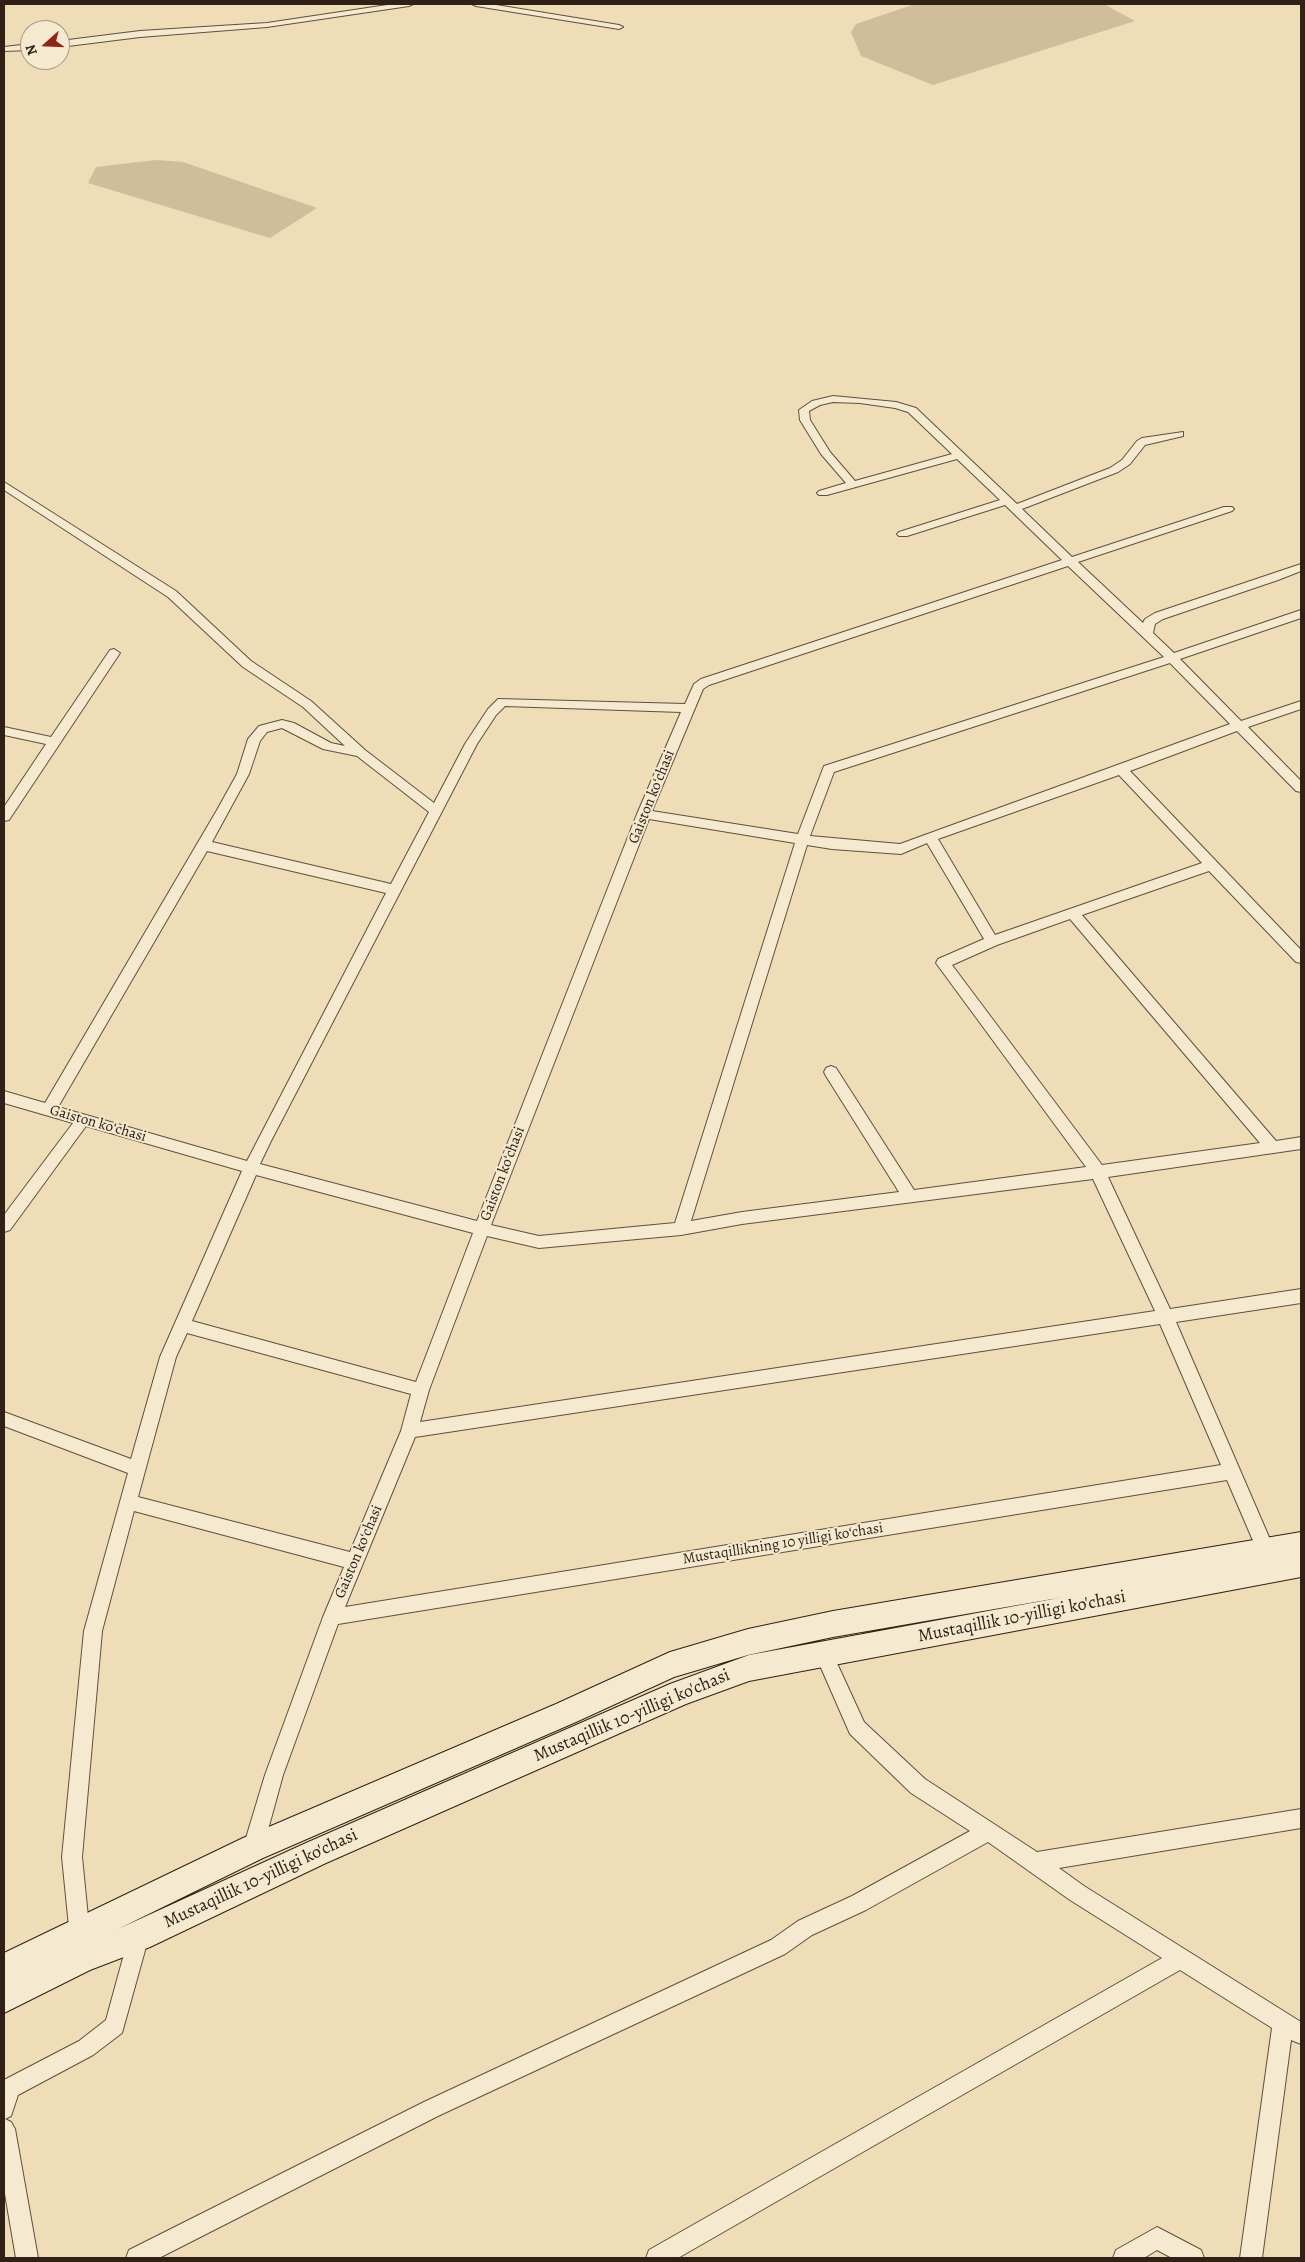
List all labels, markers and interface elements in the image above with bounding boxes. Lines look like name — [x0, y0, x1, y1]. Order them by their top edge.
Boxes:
north arrow — [20, 20, 70, 70]
text: N — [21, 42, 42, 58]
street label: Gaiston koʻchasi — [625, 747, 679, 847]
street label: Gaiston koʻchasi — [48, 1102, 148, 1146]
street label: Gaiston koʻchasi — [477, 1124, 529, 1224]
street label: Gaiston koʻchasi — [331, 1503, 387, 1601]
street label: Mustaqillikning 10 yilligi koʻchasi — [681, 1519, 885, 1569]
street label: Mustaqillik 10-yilligi ko'chasi — [916, 1586, 1128, 1648]
street label: Mustaqillik 10-yilligi ko'chasi — [531, 1665, 733, 1767]
street label: Mustaqillik 10-yilligi ko'chasi — [161, 1825, 361, 1933]

